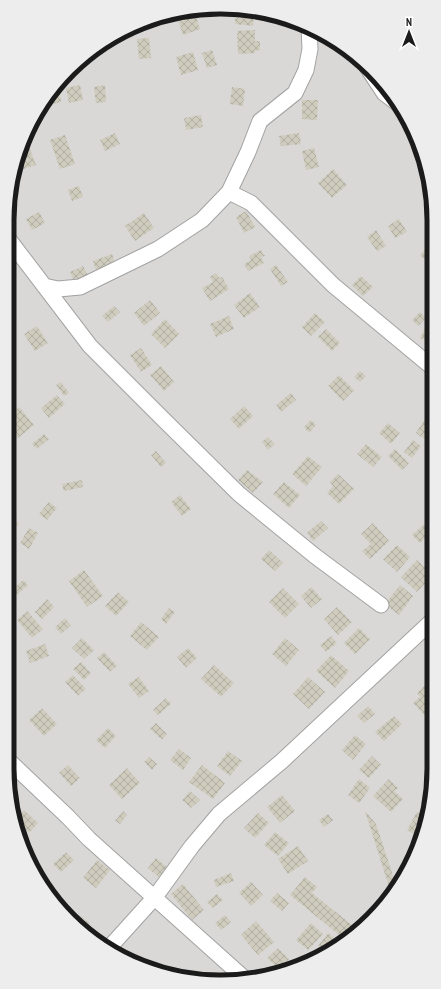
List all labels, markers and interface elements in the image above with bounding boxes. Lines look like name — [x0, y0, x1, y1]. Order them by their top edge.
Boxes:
north arrow — [389, 12, 429, 52]
text: N — [406, 15, 412, 29]

